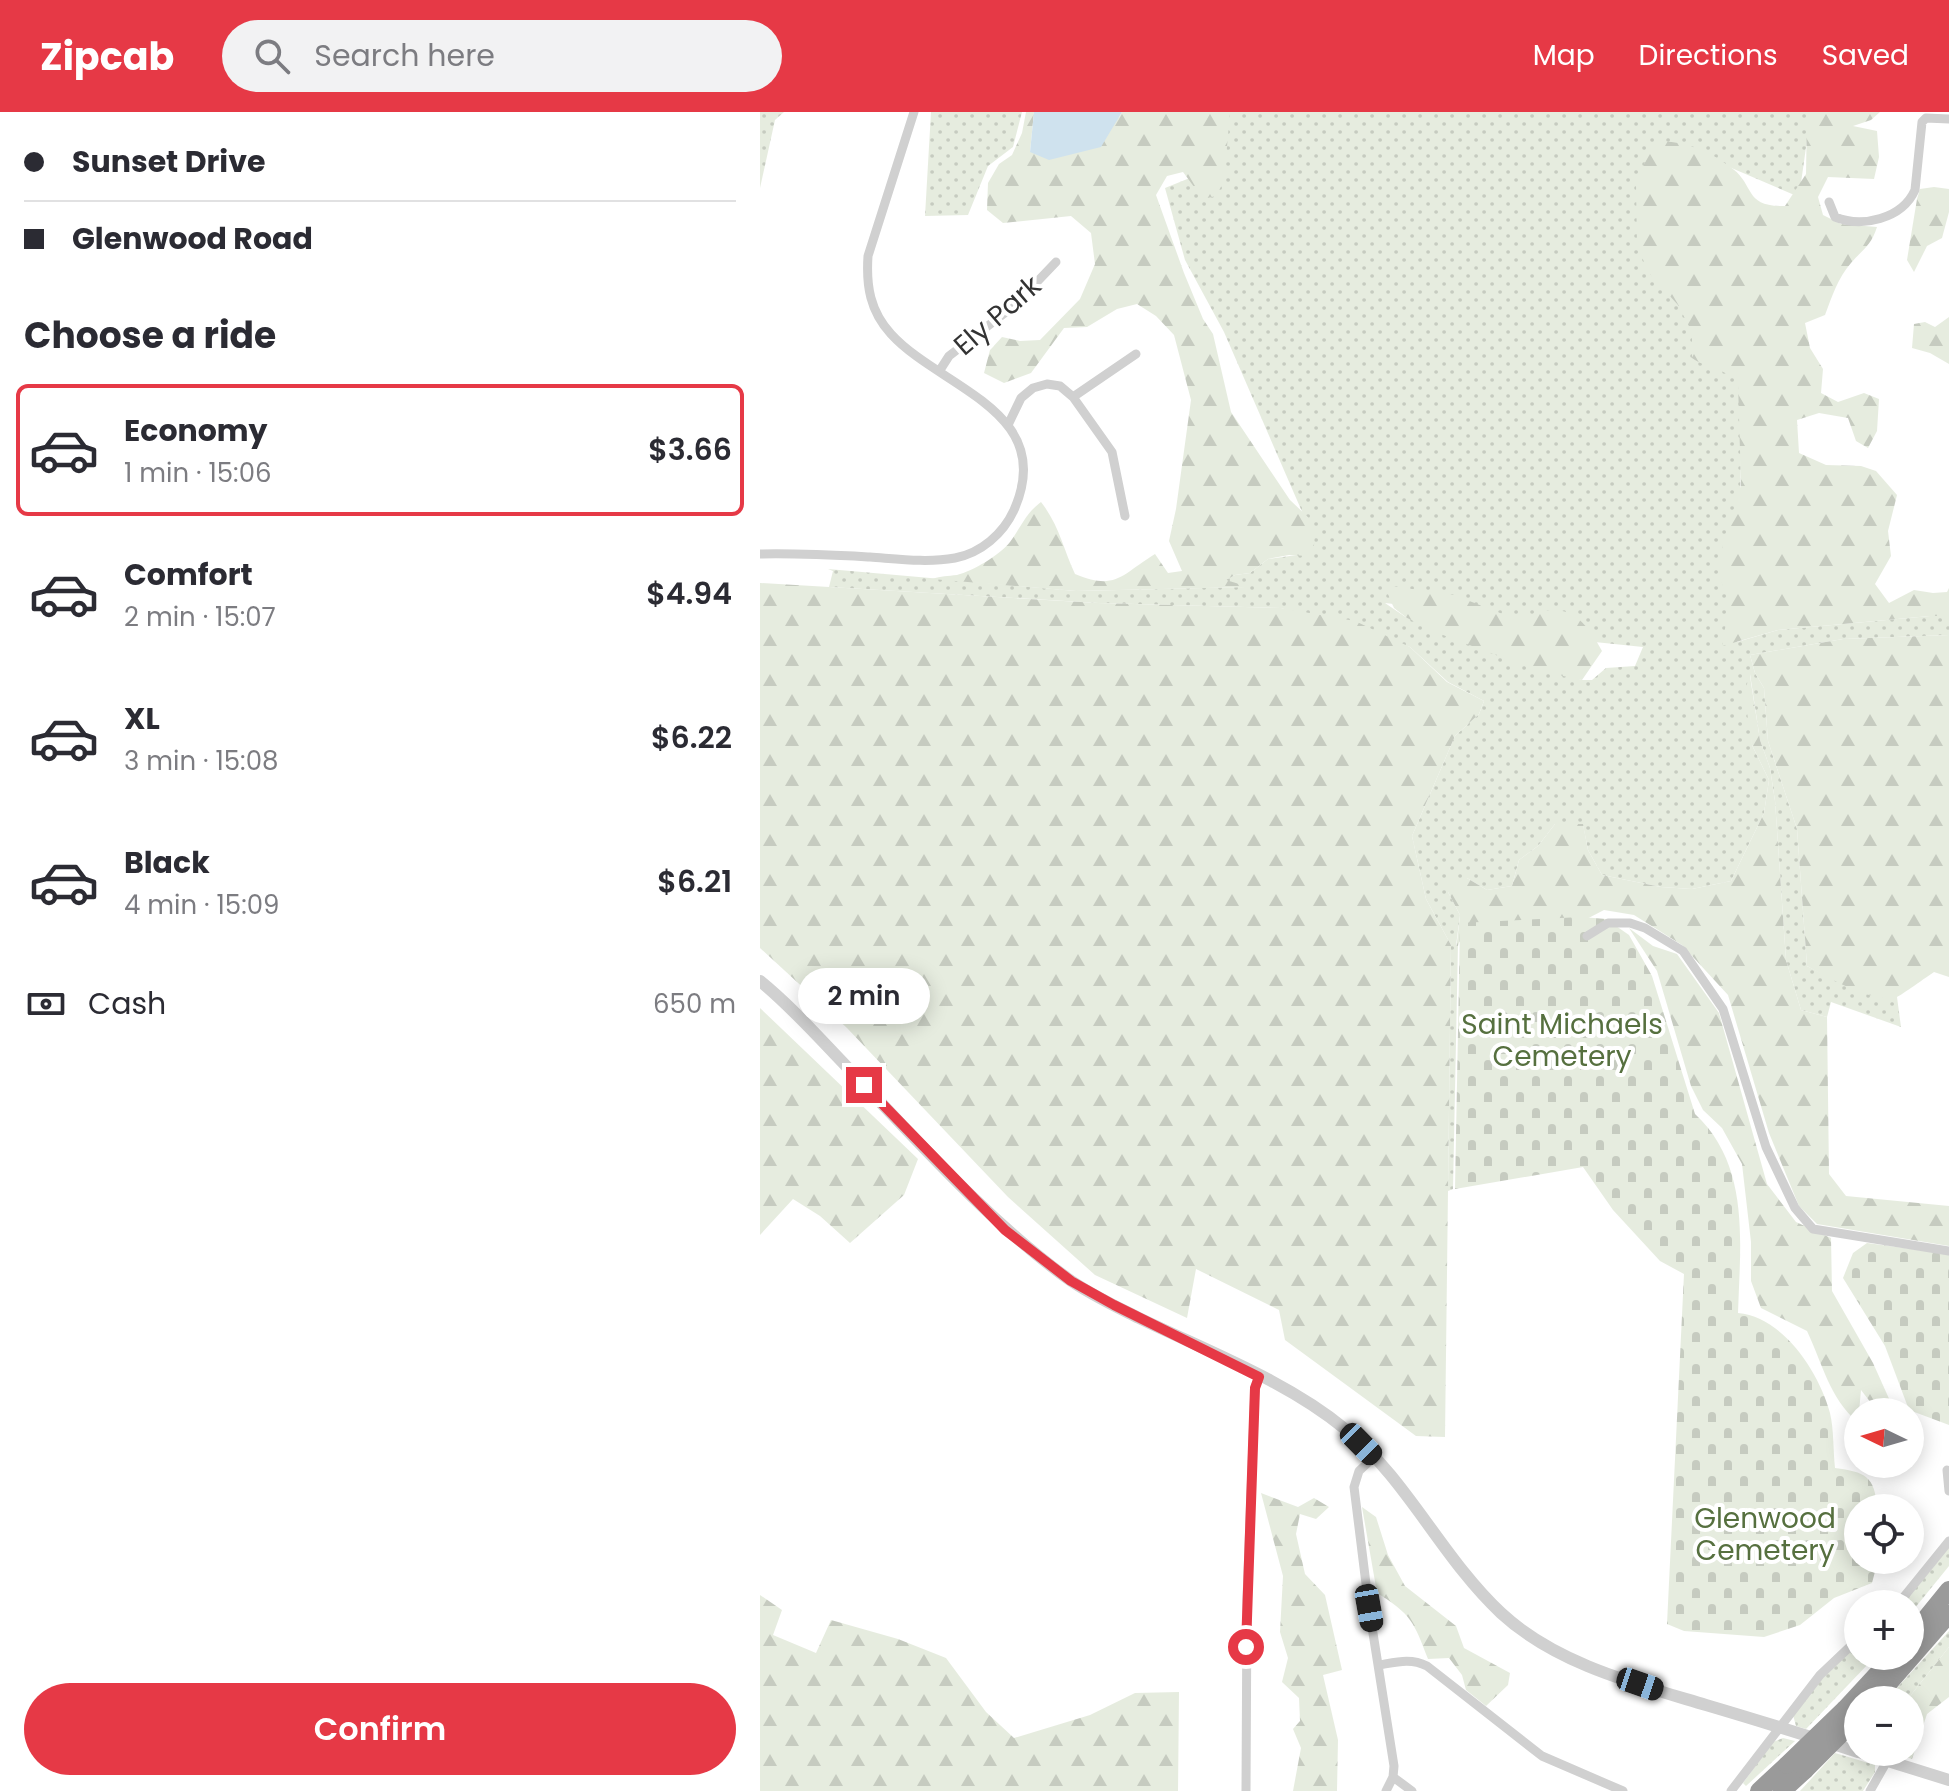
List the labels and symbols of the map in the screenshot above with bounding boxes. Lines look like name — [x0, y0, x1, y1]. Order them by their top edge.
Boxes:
street label: Ely Park — [945, 266, 1050, 364]
callout: 2 min — [798, 969, 930, 1025]
park label: Saint Michaels Cemetery — [1461, 1005, 1663, 1076]
route end — [846, 1067, 882, 1103]
north arrow — [1844, 1398, 1924, 1478]
car — [1336, 1419, 1386, 1469]
park label: Glenwood Cemetery — [1694, 1499, 1836, 1570]
car — [1353, 1582, 1385, 1634]
route start — [1228, 1629, 1264, 1665]
car — [1613, 1665, 1667, 1703]

